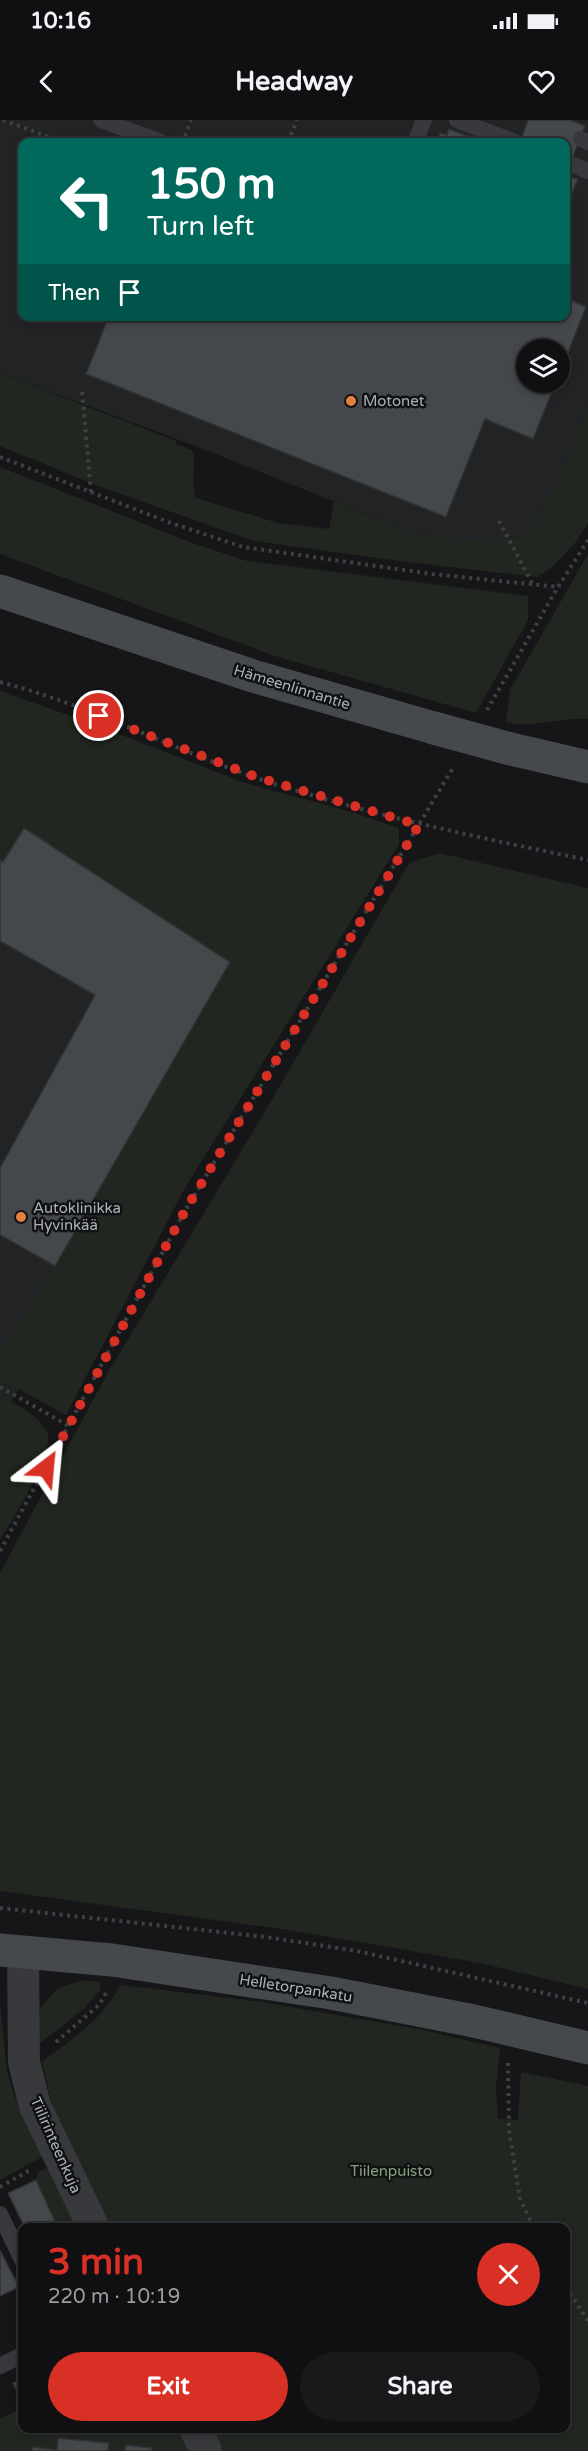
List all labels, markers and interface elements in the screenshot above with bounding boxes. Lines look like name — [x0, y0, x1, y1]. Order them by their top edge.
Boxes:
text: 10:16 — [30, 8, 91, 34]
icon: back — [30, 65, 63, 98]
text: Headway — [235, 65, 353, 98]
icon: heart — [525, 65, 558, 98]
text: 150 m — [147, 159, 276, 210]
icon: left — [48, 162, 126, 240]
text: Turn left — [147, 210, 254, 243]
icon: arrive — [113, 276, 146, 309]
text: Then — [48, 280, 101, 306]
map controls — [516, 339, 570, 393]
button: layers — [516, 339, 570, 393]
place label: Motonet — [363, 392, 425, 410]
marker: Motonet — [344, 394, 358, 408]
street label: Hämeenlinnantie — [232, 661, 352, 713]
pin — [73, 690, 124, 741]
icon: arrive — [82, 699, 115, 732]
place label: Autoklinikka Hyvinkää — [33, 1199, 121, 1234]
marker: Autoklinikka Hyvinkää — [14, 1210, 28, 1224]
position arrow — [14, 1436, 78, 1500]
street label: Helletorpankatu — [238, 1970, 354, 2006]
street label: Tiilirinteenkuja — [27, 2094, 85, 2196]
park label: Tiilenpuisto — [350, 2162, 432, 2180]
text: 3 min — [48, 2241, 144, 2284]
button: close — [477, 2243, 540, 2306]
text: 220 m · 10:19 — [48, 2285, 180, 2309]
button: Exit — [48, 2352, 288, 2421]
button: Share — [300, 2352, 540, 2421]

